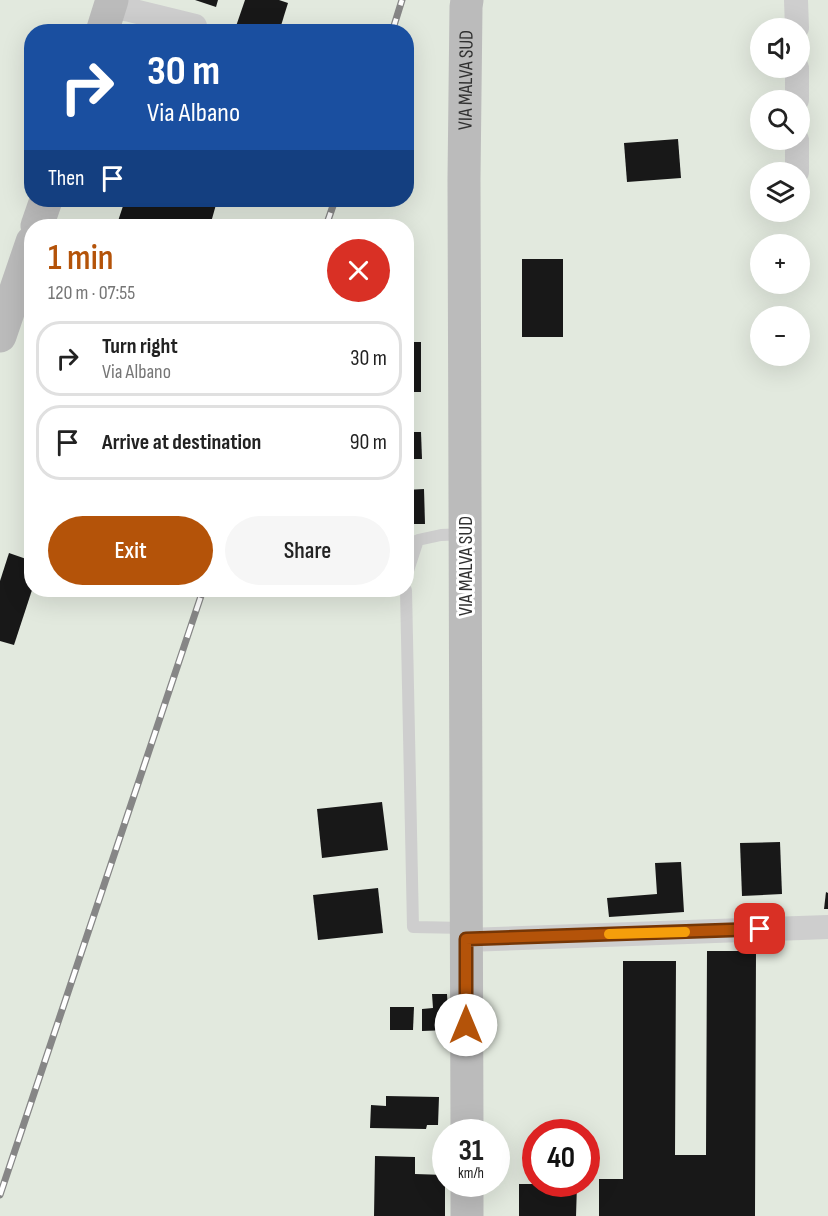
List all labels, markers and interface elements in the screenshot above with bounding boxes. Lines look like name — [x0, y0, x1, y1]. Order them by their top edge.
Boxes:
map controls — [750, 18, 810, 366]
button: sound — [750, 18, 810, 78]
street label: VIA MALVA SUD — [454, 30, 479, 130]
text: 30 m — [147, 46, 220, 97]
icon: right — [48, 48, 126, 126]
button: search — [750, 90, 810, 150]
text: Via Albano — [147, 97, 240, 129]
icon: arrive — [96, 162, 129, 195]
button: layers — [750, 162, 810, 222]
text: Then — [48, 165, 84, 192]
button: + — [750, 234, 810, 294]
text: 1 min — [48, 237, 113, 280]
button: close — [327, 239, 390, 302]
text: 120 m · 07:55 — [48, 281, 135, 305]
button: − — [750, 306, 810, 366]
text: Turn right — [102, 333, 178, 360]
icon: right — [51, 342, 84, 375]
text: 30 m — [350, 345, 387, 372]
text: Via Albano — [102, 360, 171, 384]
icon: arrive — [51, 426, 84, 459]
text: Arrive at destination — [102, 429, 261, 456]
text: 90 m — [350, 429, 387, 456]
button: Exit — [48, 516, 213, 585]
button: Share — [225, 516, 390, 585]
street label: VIA MALVA SUD — [454, 516, 478, 616]
pin — [734, 903, 785, 954]
icon: arrive — [743, 912, 776, 945]
position arrow — [434, 993, 498, 1057]
speed limit sign: 40 — [522, 1119, 600, 1197]
text: 31 — [458, 1133, 484, 1169]
text: km/h — [458, 1164, 484, 1183]

